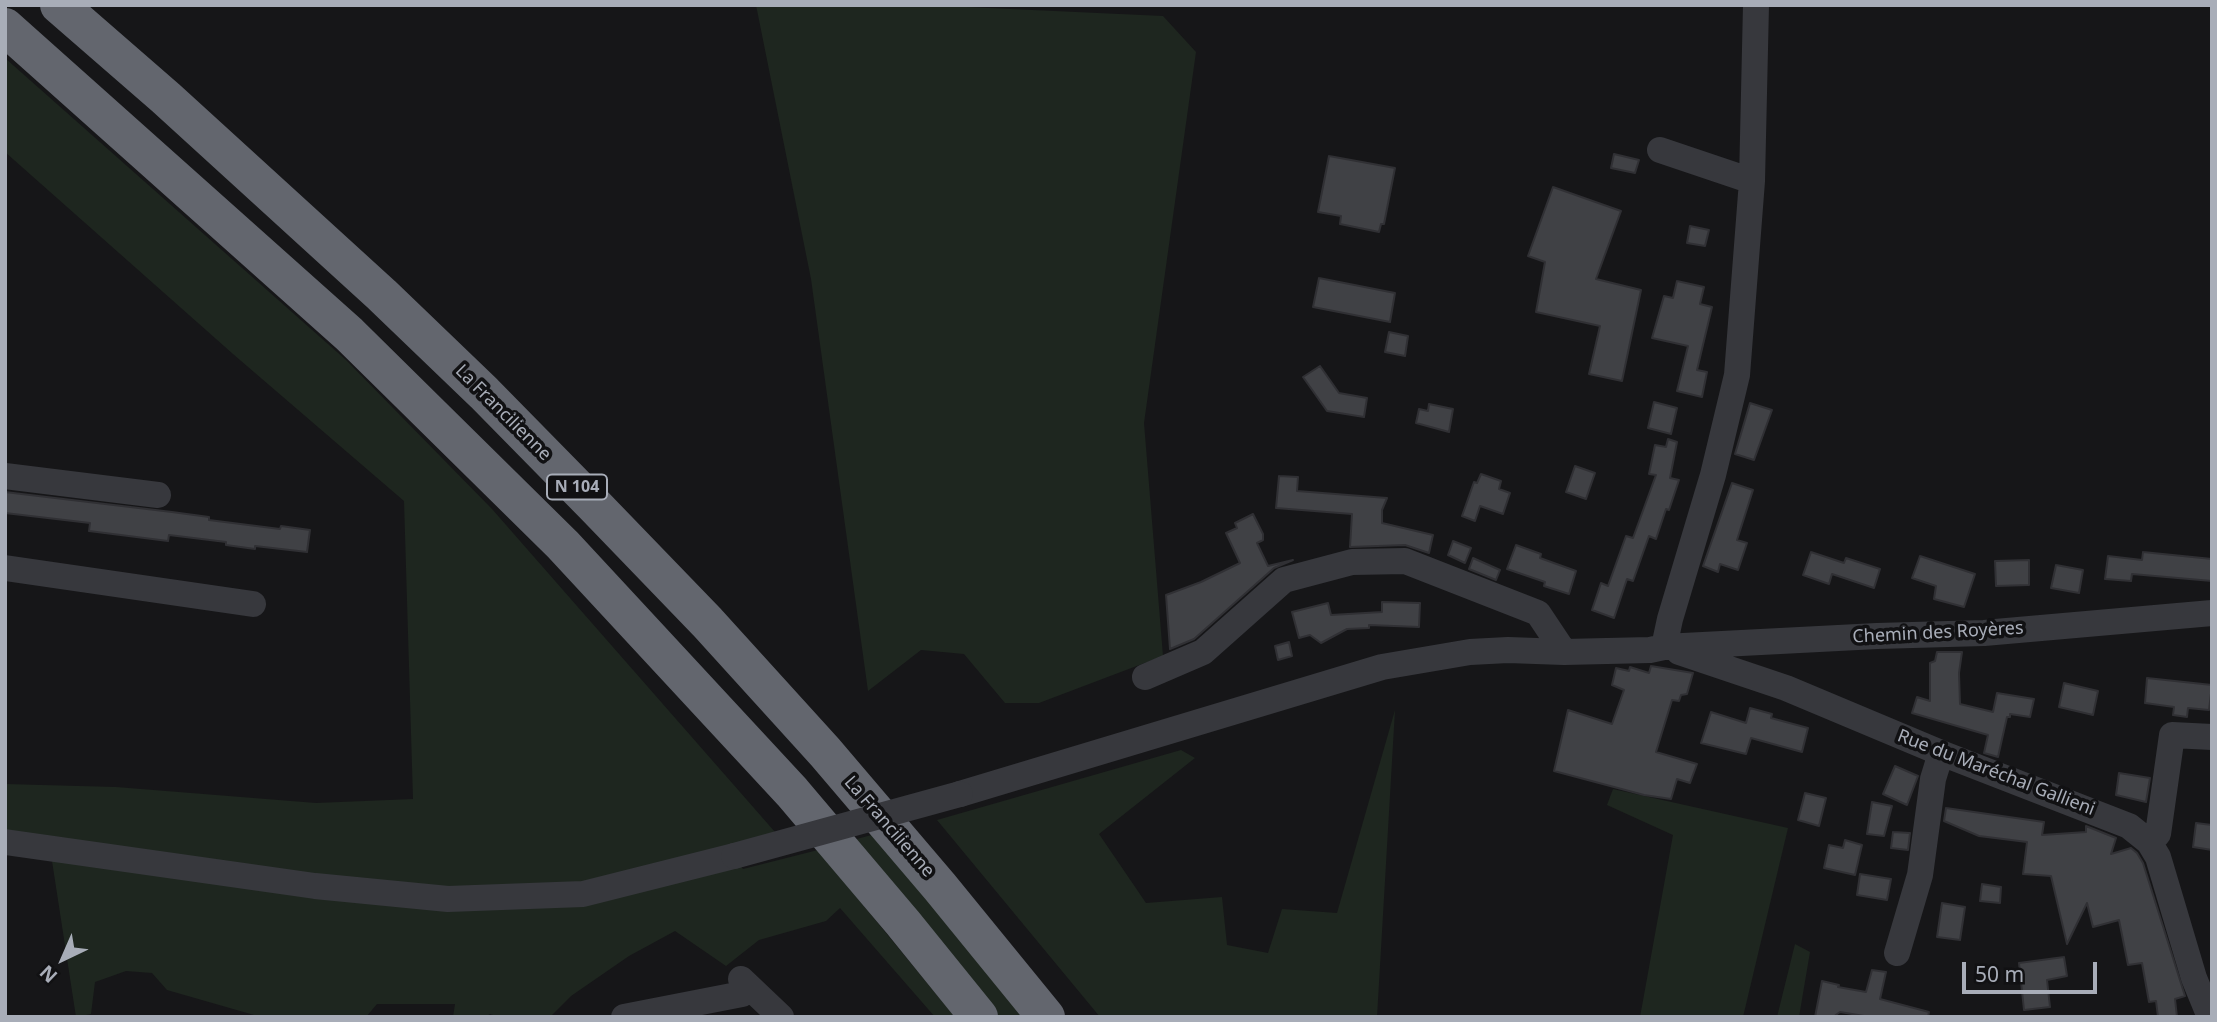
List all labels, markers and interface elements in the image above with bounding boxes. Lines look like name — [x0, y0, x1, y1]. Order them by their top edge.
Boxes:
street label: La Francilienne — [450, 360, 556, 466]
road number: N 104 — [547, 474, 607, 500]
street label: Chemin des Royères — [1852, 618, 2024, 648]
street label: Rue du Maréchal Gallieni — [1894, 725, 2098, 821]
street label: La Francilienne — [839, 772, 939, 882]
north arrow — [28, 924, 98, 994]
scale bar — [1965, 948, 2100, 992]
text: N — [34, 959, 63, 989]
text: 50 m — [1975, 960, 2024, 988]

